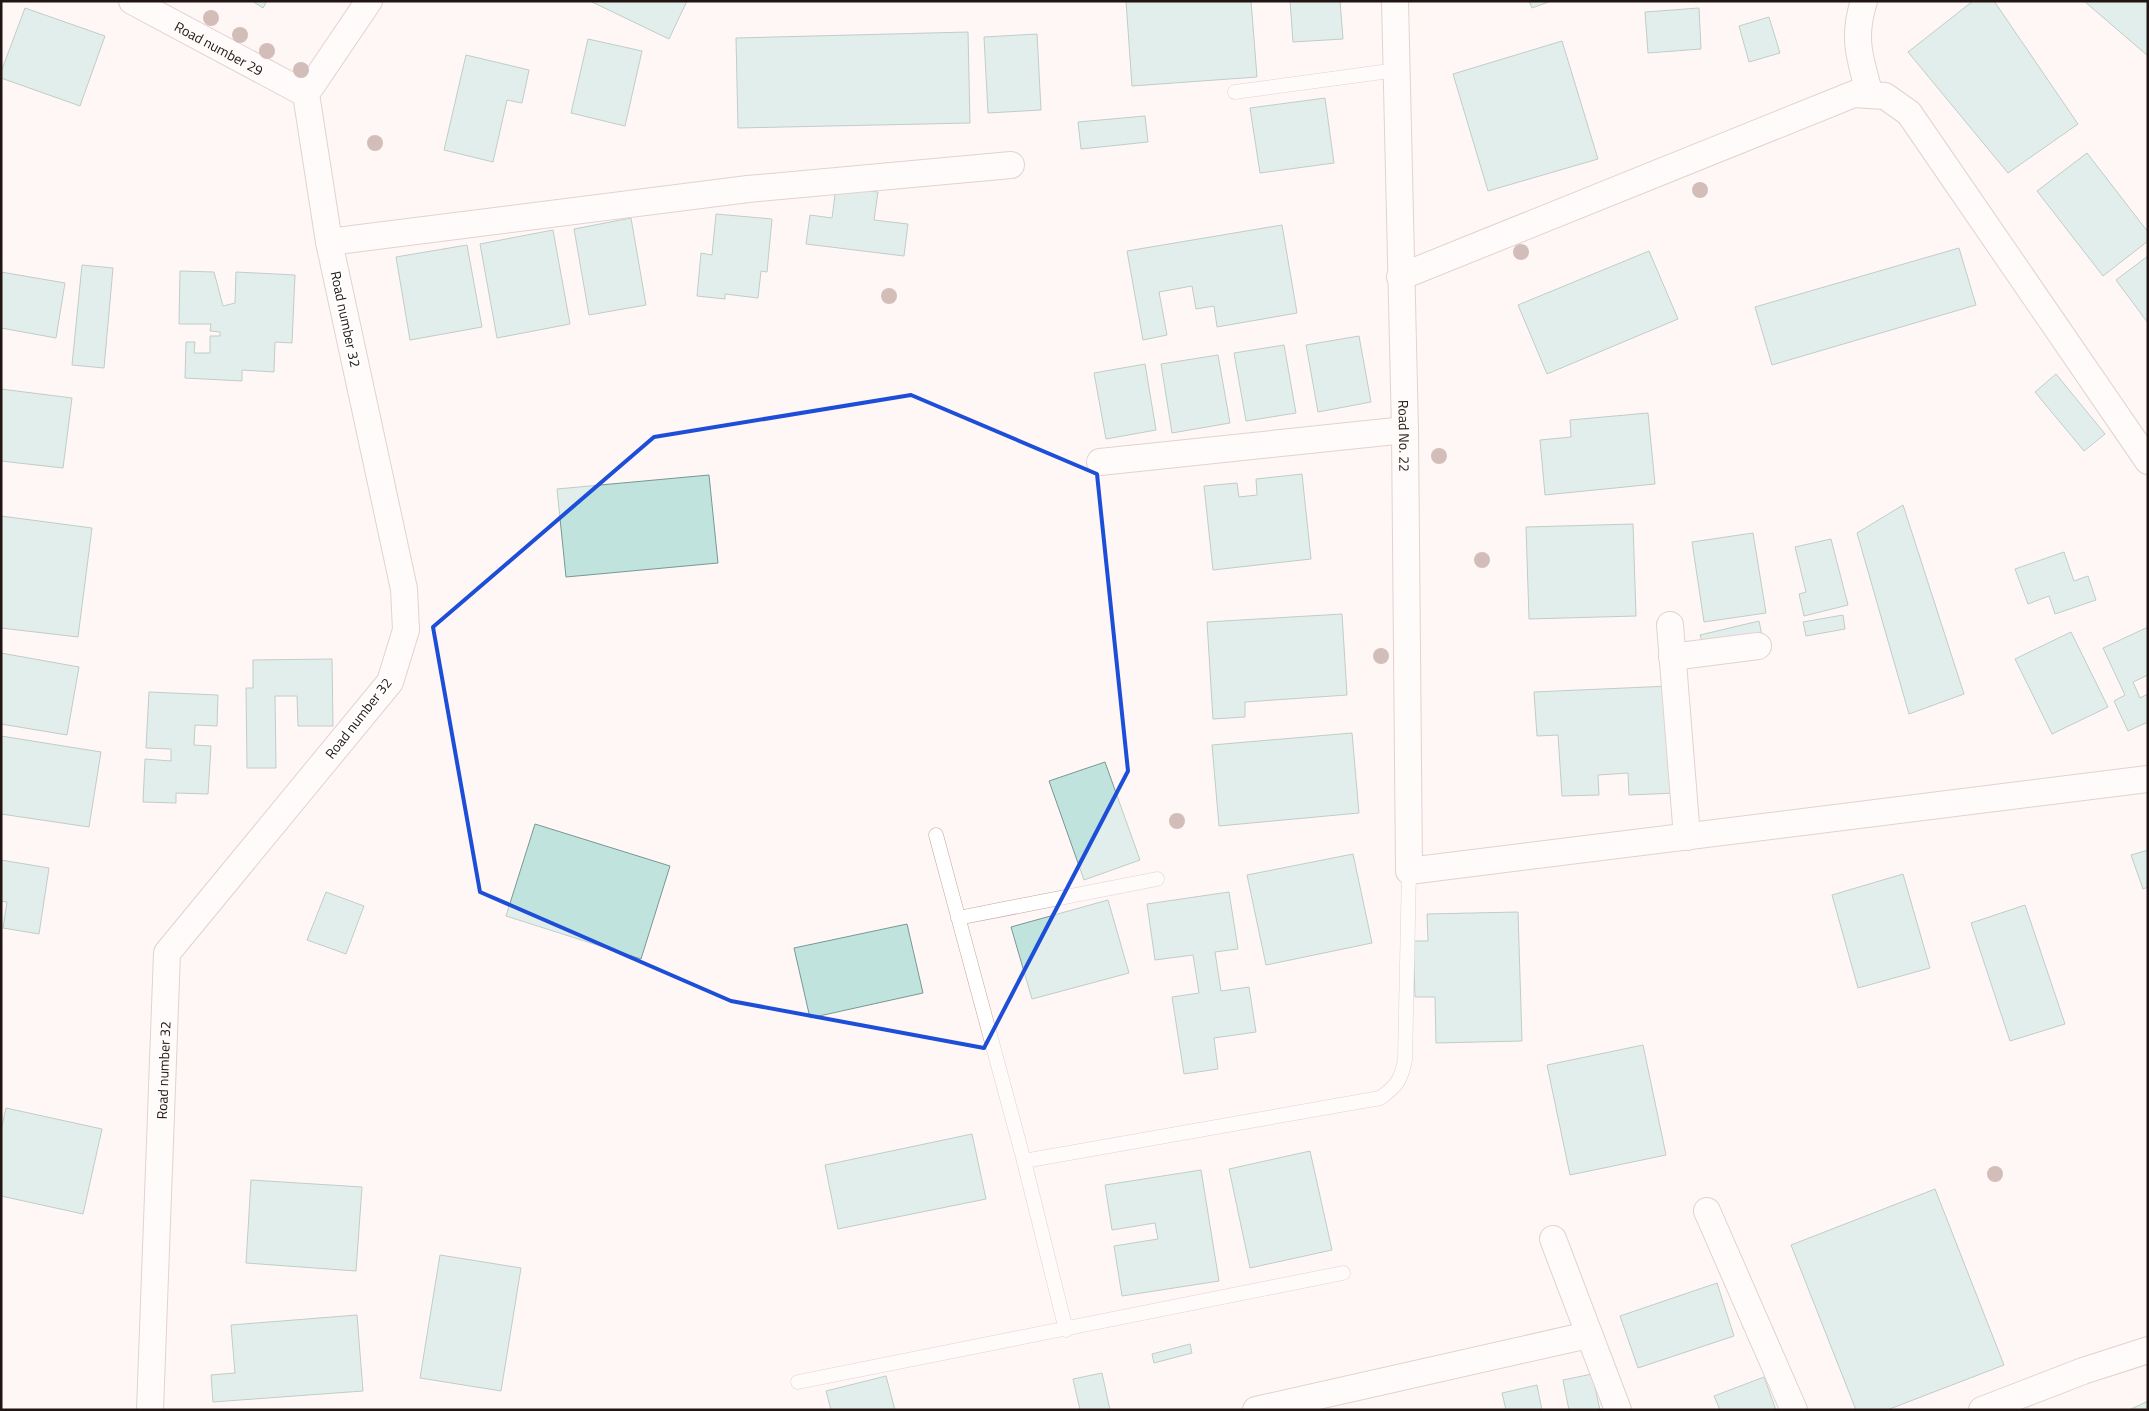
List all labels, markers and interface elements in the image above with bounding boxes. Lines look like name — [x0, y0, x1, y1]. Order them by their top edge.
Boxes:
street label: Road number 29 — [171, 15, 268, 80]
street label: Road number 32 — [326, 269, 366, 369]
street label: Road No. 22 — [1394, 400, 1416, 472]
street label: Road number 32 — [320, 673, 396, 763]
street label: Road number 32 — [150, 1021, 175, 1120]

